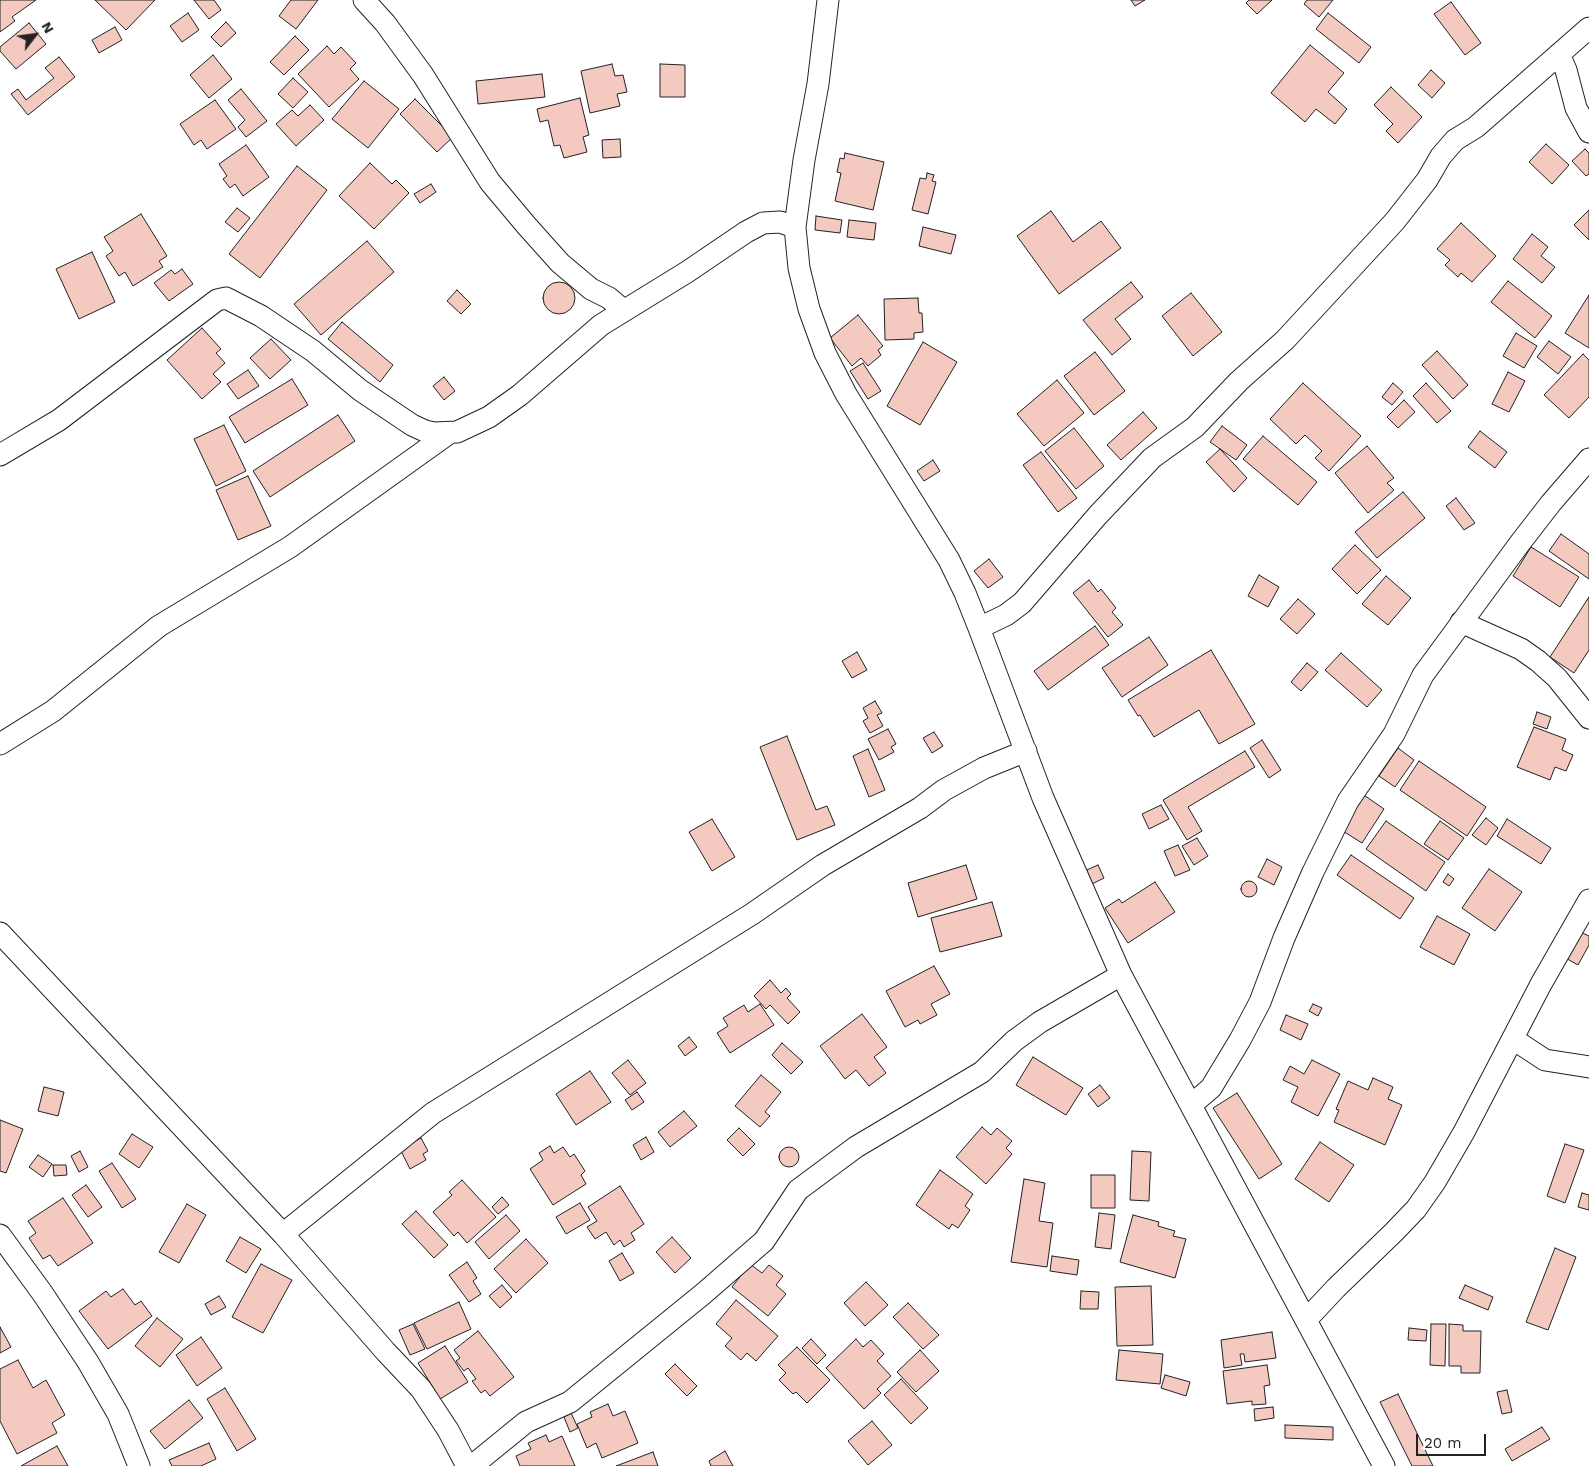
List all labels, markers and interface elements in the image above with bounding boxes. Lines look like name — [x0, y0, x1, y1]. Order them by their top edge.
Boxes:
north arrow — [10, 10, 60, 60]
text: N — [38, 19, 58, 36]
scale bar — [1419, 1424, 1489, 1456]
text: 20 m — [1424, 1434, 1462, 1452]

